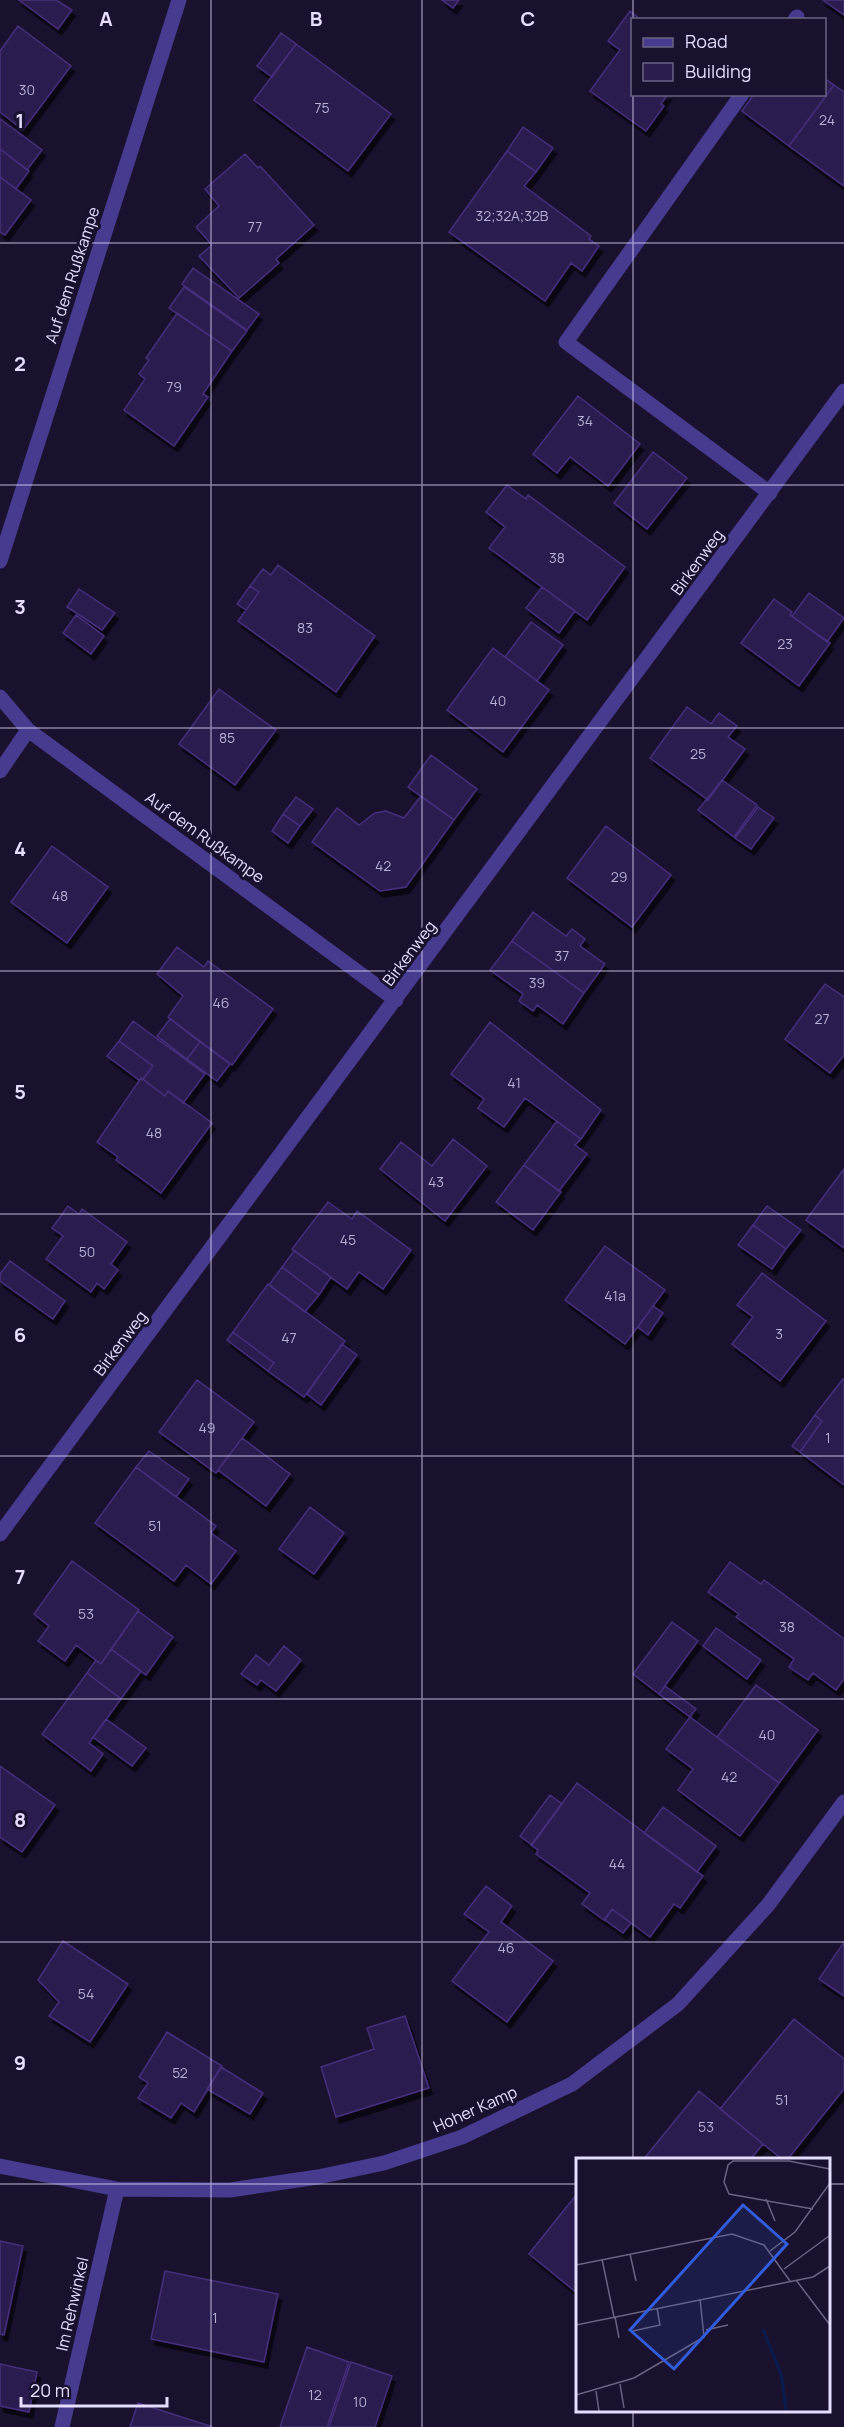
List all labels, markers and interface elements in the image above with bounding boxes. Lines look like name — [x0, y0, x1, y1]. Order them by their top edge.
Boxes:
text: A — [99, 5, 113, 32]
text: B — [310, 5, 323, 32]
text: C — [521, 5, 535, 32]
legend — [631, 18, 826, 96]
text: Road — [685, 29, 728, 53]
text: Building — [685, 59, 751, 83]
house number: 30 — [19, 80, 35, 99]
house number: 75 — [314, 98, 330, 117]
text: 1 — [16, 107, 24, 134]
house number: 24 — [819, 110, 835, 129]
street label: Auf dem Rußkampe — [40, 204, 104, 346]
house number: 32;32A;32B — [476, 206, 549, 225]
house number: 77 — [248, 217, 262, 236]
text: 2 — [14, 350, 26, 377]
house number: 79 — [166, 377, 182, 396]
house number: 34 — [577, 411, 593, 430]
street label: Birkenweg — [666, 525, 728, 599]
house number: 38 — [549, 548, 565, 567]
text: 3 — [14, 593, 26, 620]
house number: 83 — [297, 618, 313, 637]
house number: 23 — [777, 634, 793, 653]
house number: 40 — [490, 691, 506, 710]
house number: 85 — [219, 728, 235, 747]
house number: 25 — [690, 744, 706, 763]
street label: Auf dem Rußkampe — [141, 786, 269, 888]
text: 4 — [14, 835, 26, 862]
house number: 42 — [375, 856, 391, 875]
house number: 29 — [611, 867, 627, 886]
house number: 48 — [52, 886, 68, 905]
street label: Birkenweg — [377, 916, 441, 990]
house number: 37 — [555, 946, 569, 965]
house number: 39 — [529, 973, 545, 992]
house number: 46 — [213, 993, 229, 1012]
house number: 27 — [814, 1009, 830, 1028]
house number: 41 — [507, 1073, 521, 1092]
text: 5 — [14, 1078, 26, 1105]
house number: 48 — [146, 1123, 162, 1142]
house number: 43 — [428, 1172, 444, 1191]
house number: 45 — [340, 1230, 356, 1249]
house number: 50 — [79, 1242, 95, 1261]
house number: 41a — [604, 1286, 626, 1305]
street label: Birkenweg — [88, 1306, 152, 1380]
text: 6 — [14, 1321, 26, 1348]
house number: 3 — [775, 1324, 783, 1343]
house number: 47 — [281, 1328, 297, 1347]
house number: 49 — [199, 1418, 215, 1437]
house number: 1 — [825, 1428, 831, 1447]
house number: 51 — [148, 1516, 162, 1535]
text: 7 — [15, 1563, 25, 1590]
house number: 53 — [78, 1604, 94, 1623]
house number: 38 — [779, 1617, 795, 1636]
house number: 40 — [759, 1725, 775, 1744]
house number: 42 — [721, 1767, 737, 1786]
text: 8 — [14, 1806, 26, 1833]
house number: 44 — [609, 1854, 625, 1873]
house number: 46 — [498, 1938, 514, 1957]
house number: 54 — [78, 1984, 94, 2003]
text: 9 — [14, 2049, 26, 2076]
house number: 52 — [172, 2063, 188, 2082]
street label: Hoher Kamp — [430, 2081, 520, 2137]
house number: 51 — [775, 2090, 789, 2109]
house number: 53 — [698, 2117, 714, 2136]
inset map — [576, 2158, 829, 2412]
street label: Im Rehwinkel — [51, 2255, 93, 2353]
house number: 1 — [212, 2308, 218, 2327]
scale bar — [21, 2370, 166, 2408]
text: 20 m — [30, 2378, 70, 2402]
house number: 12 — [308, 2385, 322, 2404]
house number: 10 — [353, 2392, 367, 2411]

